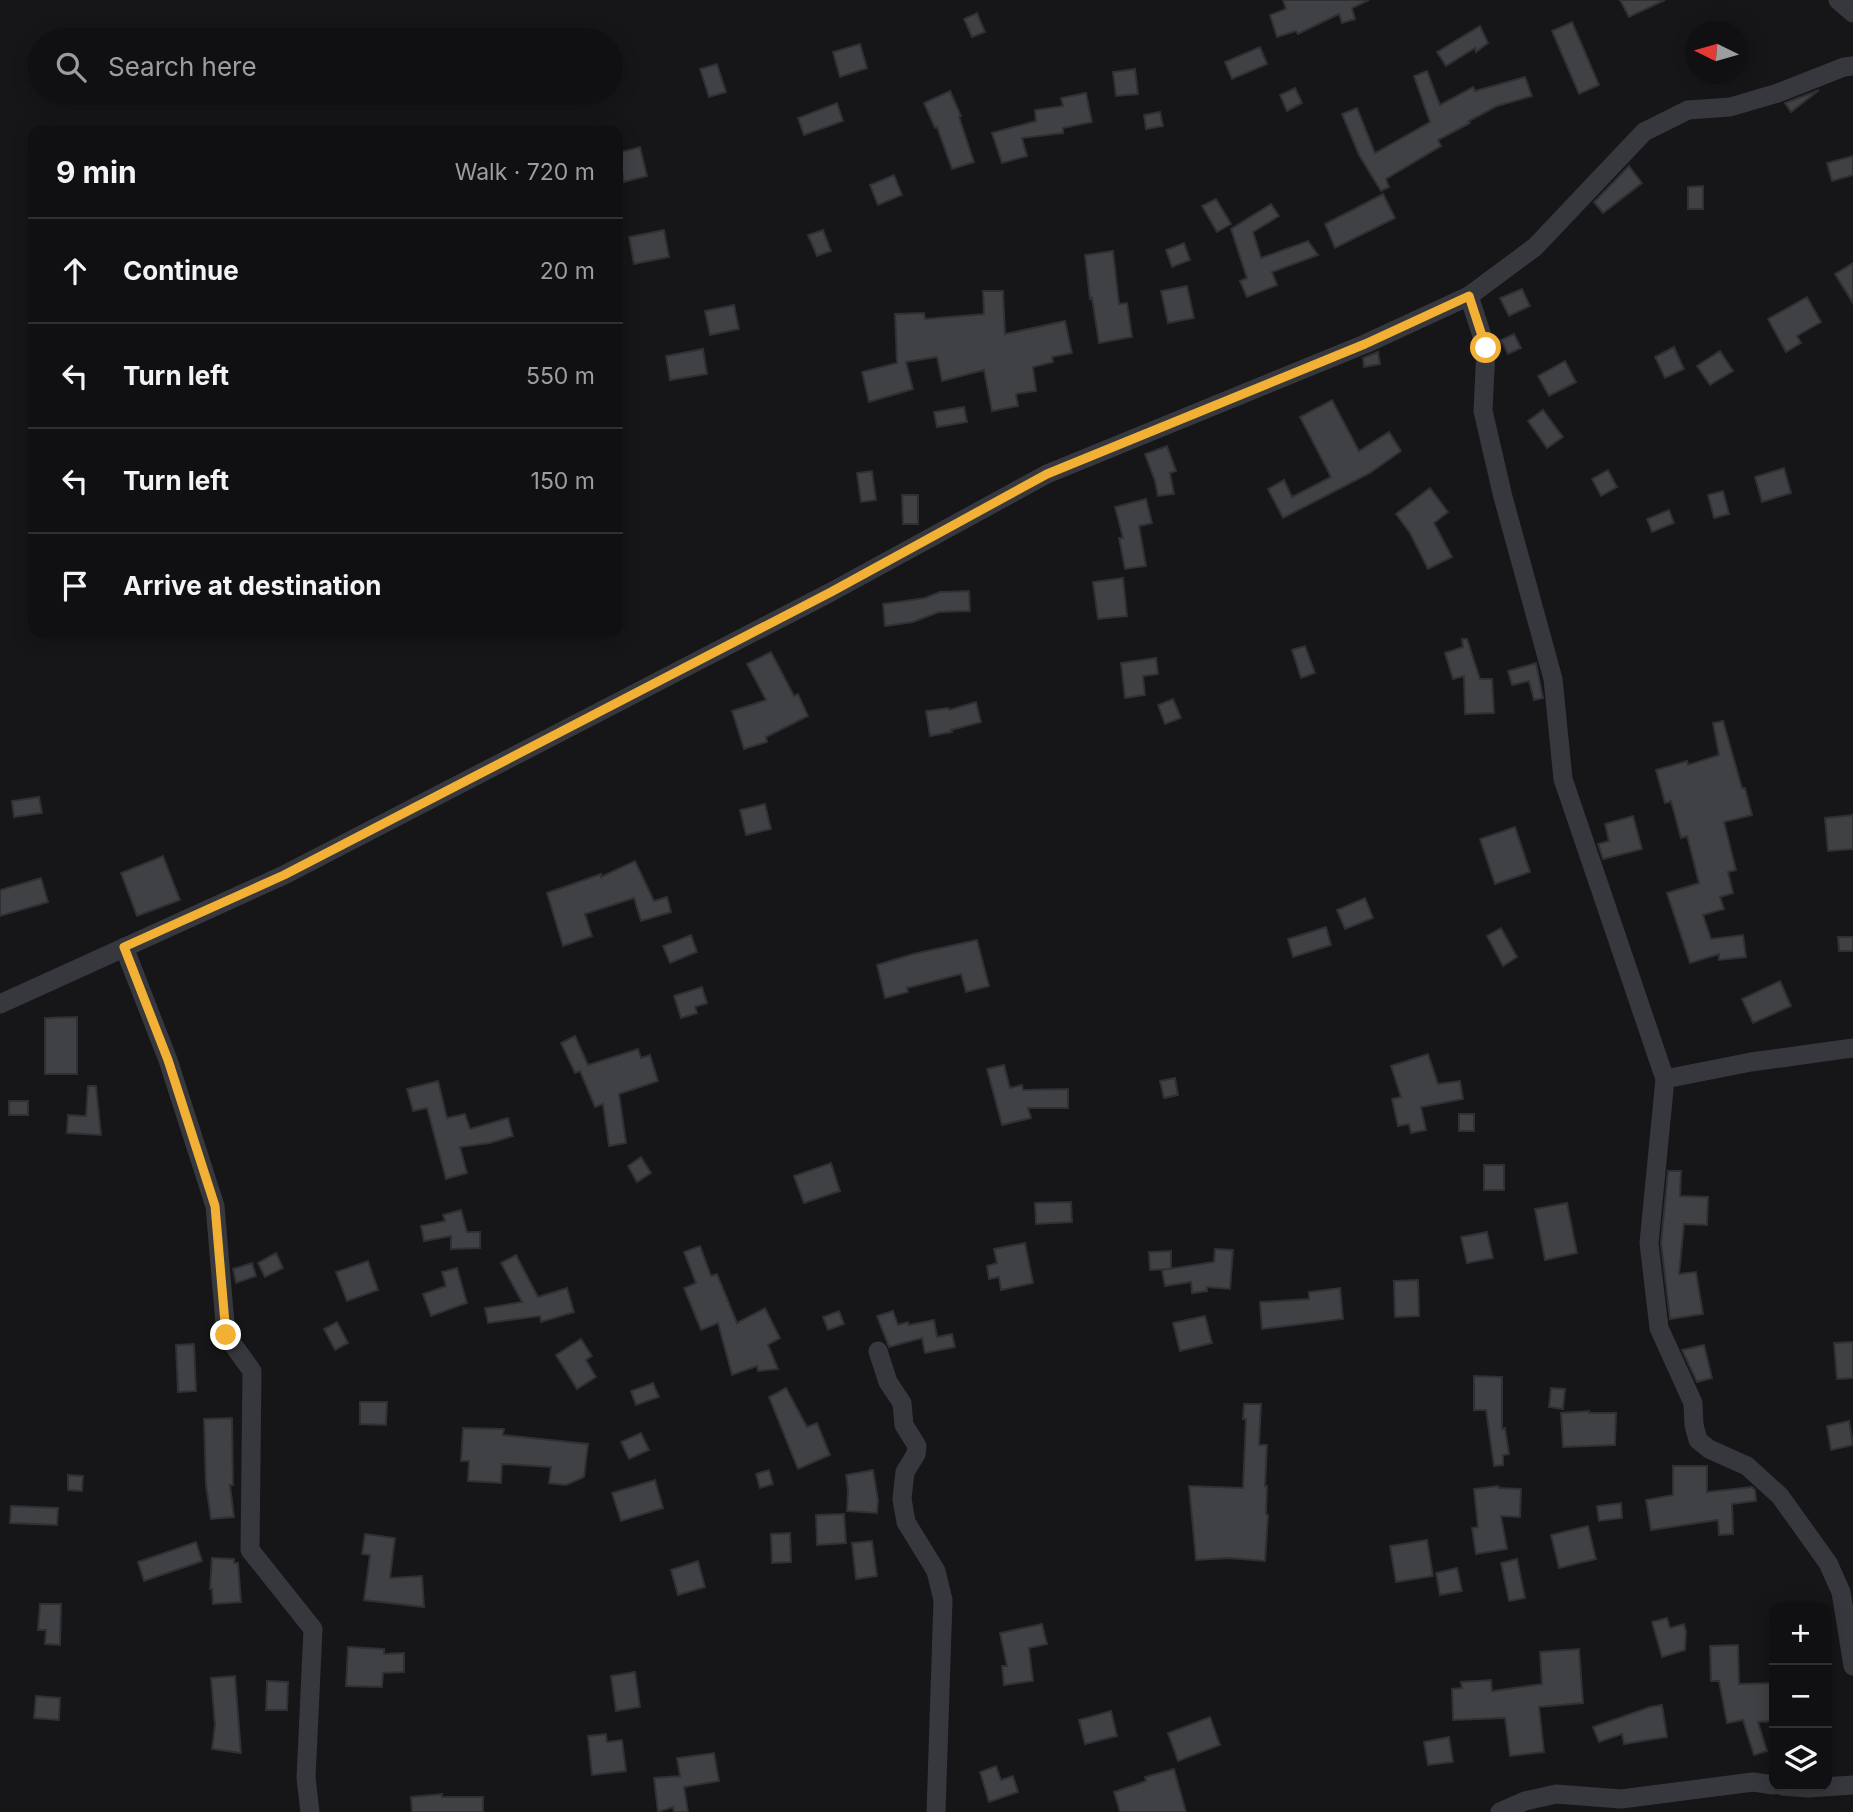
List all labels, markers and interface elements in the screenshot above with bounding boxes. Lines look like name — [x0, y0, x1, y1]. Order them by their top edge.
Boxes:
north arrow — [1685, 21, 1748, 84]
search box — [28, 28, 623, 105]
icon: search — [52, 48, 90, 86]
text: Search here — [108, 51, 257, 82]
text: 9 min — [56, 154, 137, 190]
text: Walk · 720 m — [455, 158, 595, 186]
icon: ahead — [56, 252, 94, 290]
text: Continue — [123, 255, 239, 286]
text: 20 m — [540, 257, 595, 285]
route start — [1470, 332, 1501, 363]
icon: left — [56, 357, 94, 395]
text: Turn left — [123, 360, 229, 391]
text: 550 m — [526, 362, 595, 390]
icon: left — [56, 462, 94, 500]
text: Turn left — [123, 465, 229, 496]
text: 150 m — [531, 467, 595, 495]
icon: arrive — [56, 567, 94, 605]
text: Arrive at destination — [123, 570, 382, 601]
route end — [210, 1319, 241, 1350]
map controls — [1769, 1602, 1832, 1791]
button: + — [1769, 1602, 1832, 1665]
button: − — [1769, 1665, 1832, 1728]
button: layers — [1769, 1728, 1832, 1791]

